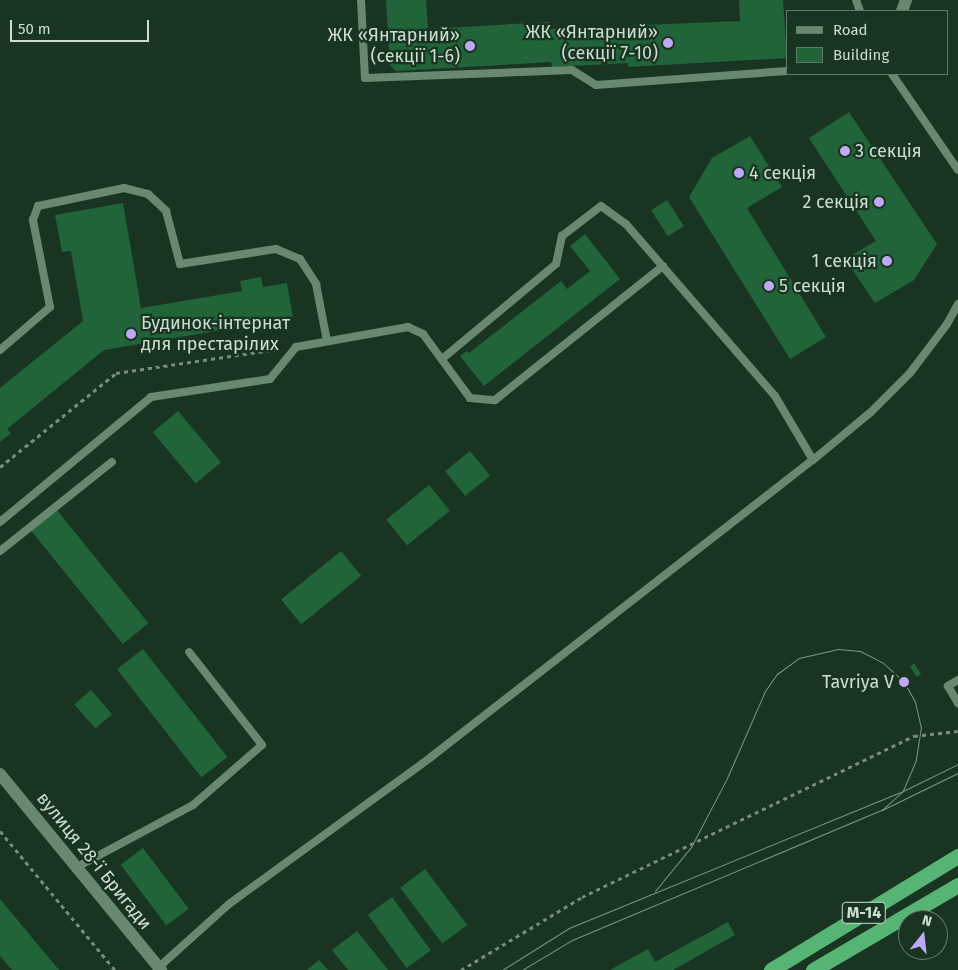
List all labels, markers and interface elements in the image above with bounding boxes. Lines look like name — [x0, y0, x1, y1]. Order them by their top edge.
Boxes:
scale bar — [12, 10, 151, 42]
legend — [786, 10, 948, 75]
text: 50 m — [18, 20, 51, 38]
text: Road — [833, 21, 868, 39]
place label: ЖК «Янтарний» (секції 7-10) — [526, 22, 658, 64]
place label: ЖК «Янтарний» (секції 1-6) — [328, 25, 460, 68]
marker: ЖК «Янтарний» (секції 7-10) — [662, 37, 674, 49]
marker: ЖК «Янтарний» (секції 1-6) — [464, 40, 476, 52]
text: Building — [833, 46, 889, 64]
place label: 3 секція — [855, 140, 922, 162]
marker: 3 секція — [839, 145, 851, 157]
place label: 4 секція — [749, 162, 816, 184]
marker: 4 секція — [733, 167, 745, 179]
place label: 2 секція — [802, 191, 869, 213]
marker: 2 секція — [873, 196, 885, 208]
place label: 1 секція — [812, 250, 877, 272]
marker: 1 секція — [881, 255, 893, 267]
place label: 5 секція — [779, 275, 846, 297]
marker: 5 секція — [763, 280, 775, 292]
place label: Будинок-інтернат для престарілих — [141, 313, 290, 356]
marker: Будинок-інтернат для престарілих — [125, 328, 137, 340]
place label: Tavriya V — [822, 671, 894, 693]
marker: Tavriya V — [898, 676, 910, 688]
street label: вулиця 28-ї Бригади — [32, 788, 156, 934]
road number: М-14 — [842, 900, 886, 926]
north arrow — [898, 910, 948, 960]
text: N — [920, 912, 934, 931]

